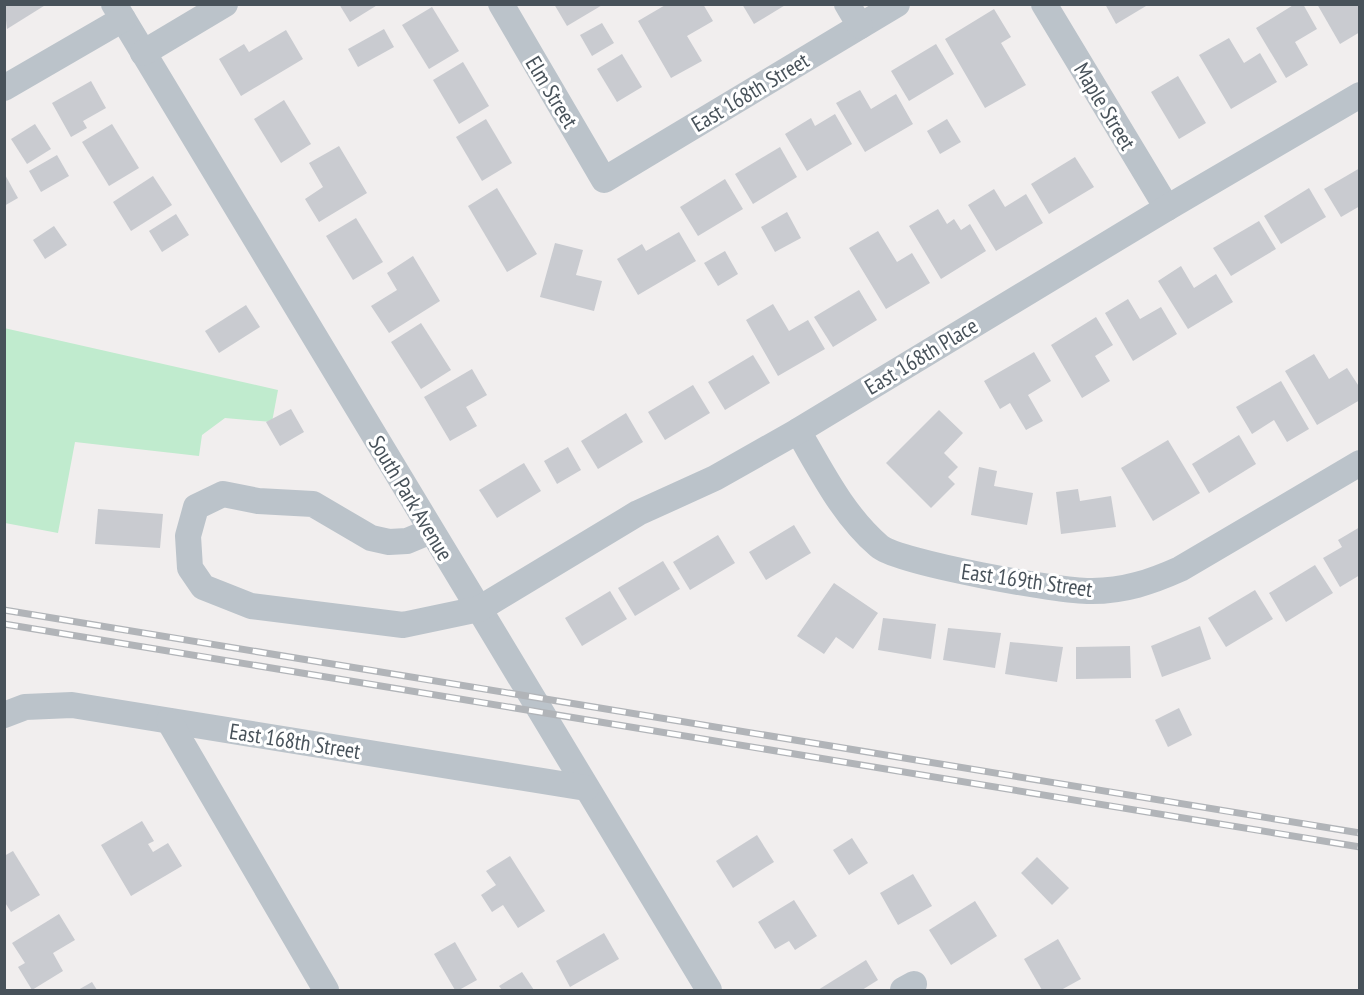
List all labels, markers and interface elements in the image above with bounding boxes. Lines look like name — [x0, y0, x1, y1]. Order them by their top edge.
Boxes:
street label: East 168th Street — [686, 46, 814, 138]
street label: Elm Street — [520, 51, 584, 133]
street label: Maple Street — [1068, 57, 1142, 155]
street label: East 168th Place — [859, 311, 983, 401]
street label: South Park Avenue — [363, 430, 459, 566]
street label: East 169th Street — [960, 557, 1094, 603]
street label: East 168th Street — [228, 717, 362, 765]

